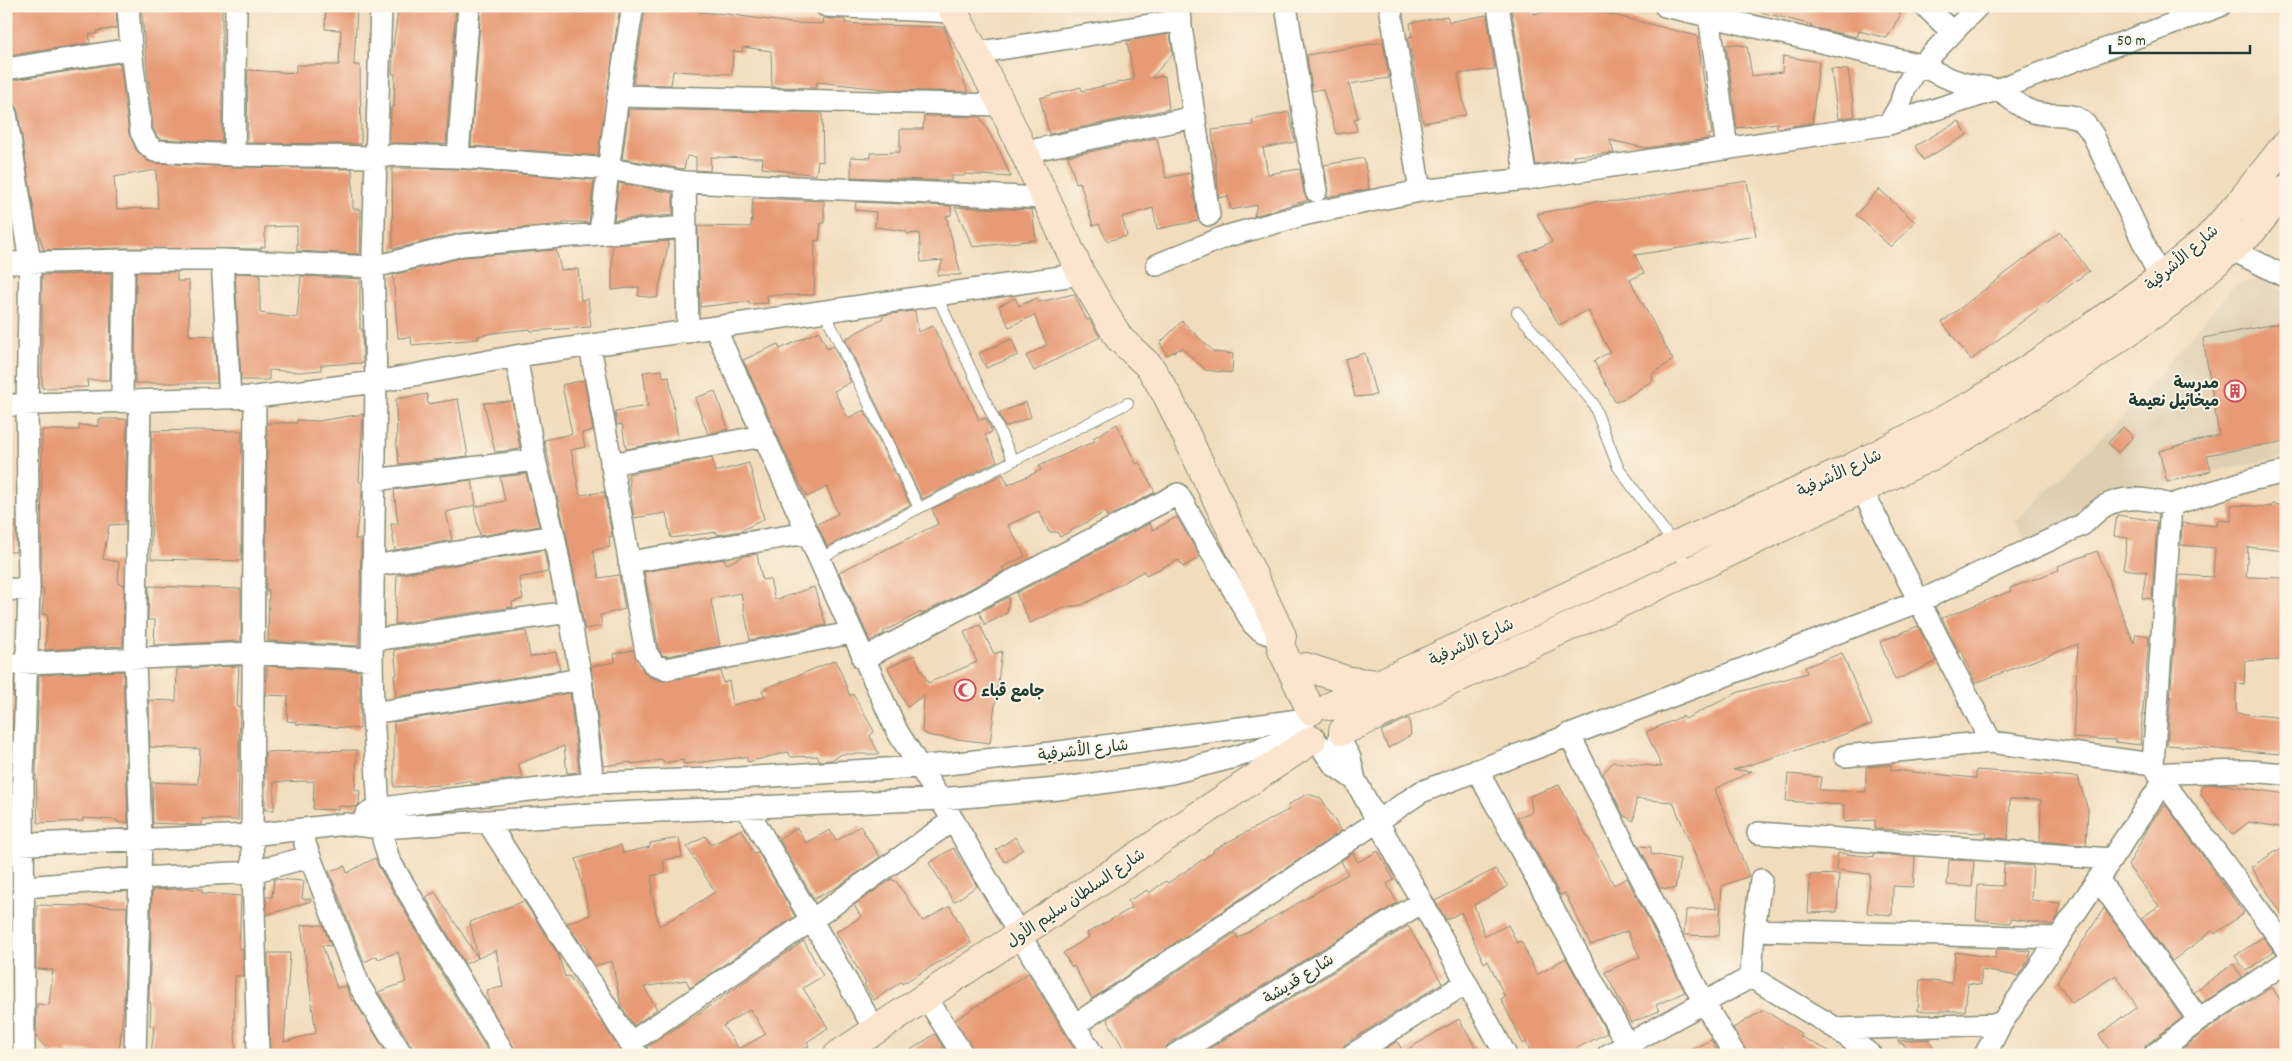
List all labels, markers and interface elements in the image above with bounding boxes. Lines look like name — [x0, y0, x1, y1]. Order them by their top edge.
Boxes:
scale bar — [2110, 22, 2250, 54]
text: 50 m — [2117, 31, 2146, 53]
street label: شارع الأشرفية — [2140, 220, 2224, 297]
place label: مدرسة ميخائيل نعيمة — [2128, 373, 2219, 414]
building icon: مدرسة ميخائيل نعيمة — [2223, 379, 2247, 403]
street label: شارع الأشرفية — [1794, 444, 1886, 504]
street label: شارع الأشرفية — [1426, 613, 1518, 673]
mosque icon: جامع قباء — [953, 678, 977, 702]
place label: جامع قباء — [981, 681, 1044, 704]
street label: شارع الأشرفية — [1037, 734, 1130, 768]
street label: شارع السلطان سليم الأول — [1002, 843, 1150, 954]
street label: شارع قديشة — [1260, 949, 1339, 1011]

